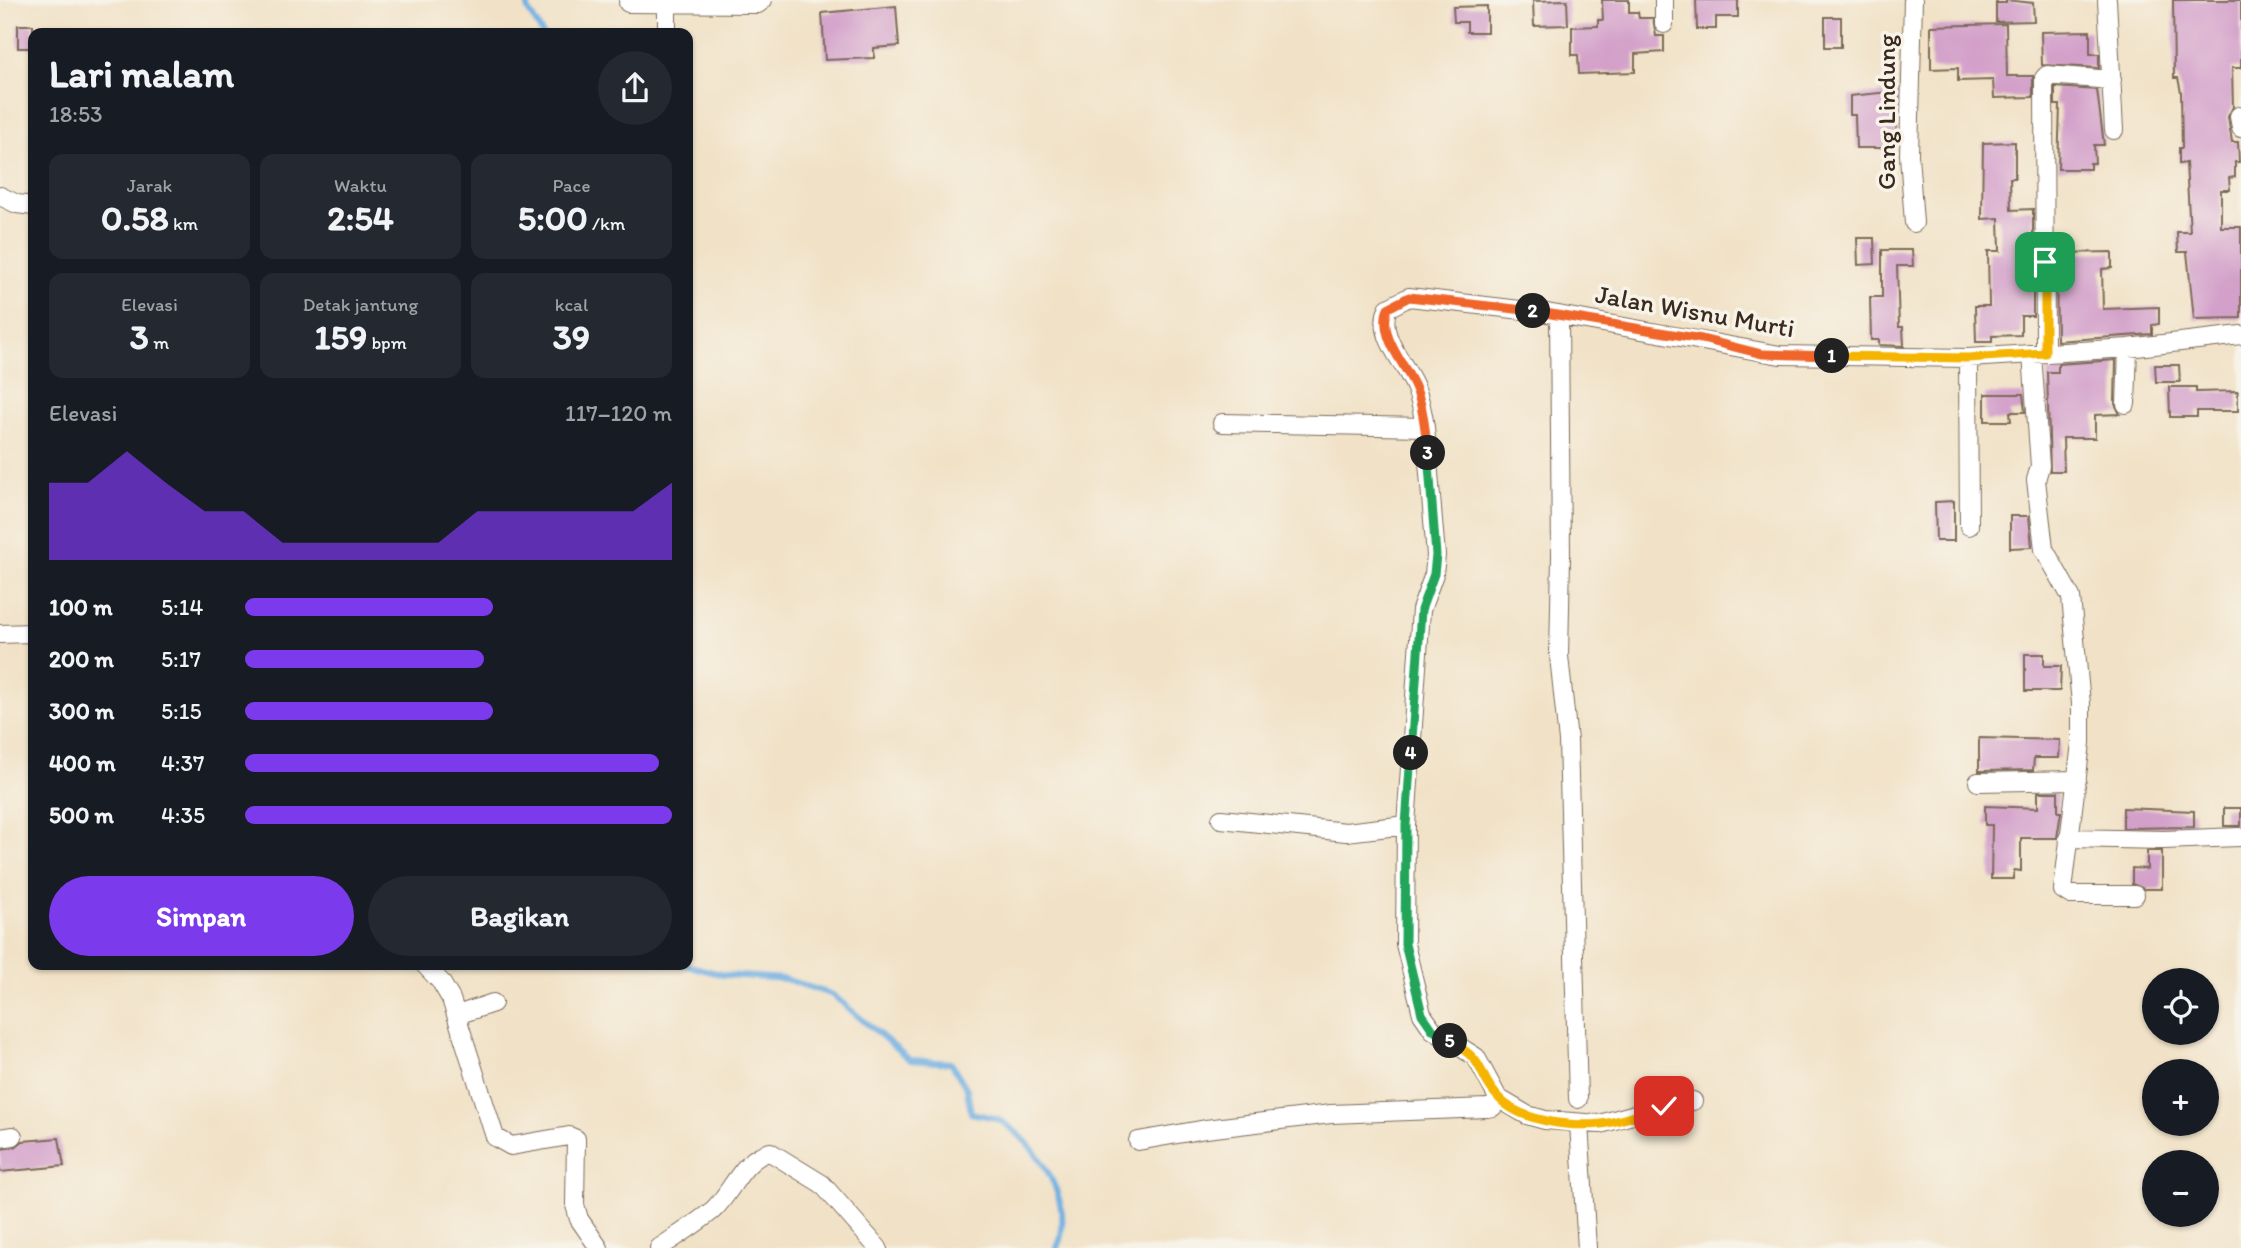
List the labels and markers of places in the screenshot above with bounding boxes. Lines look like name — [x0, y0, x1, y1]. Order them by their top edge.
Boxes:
pin — [2015, 232, 2075, 292]
pin: 2 — [1516, 294, 1550, 328]
pin: 1 — [1814, 338, 1850, 374]
pin: 3 — [1410, 435, 1446, 470]
pin: 4 — [1394, 736, 1428, 770]
pin: 5 — [1432, 1024, 1468, 1058]
pin — [1634, 1076, 1694, 1136]

